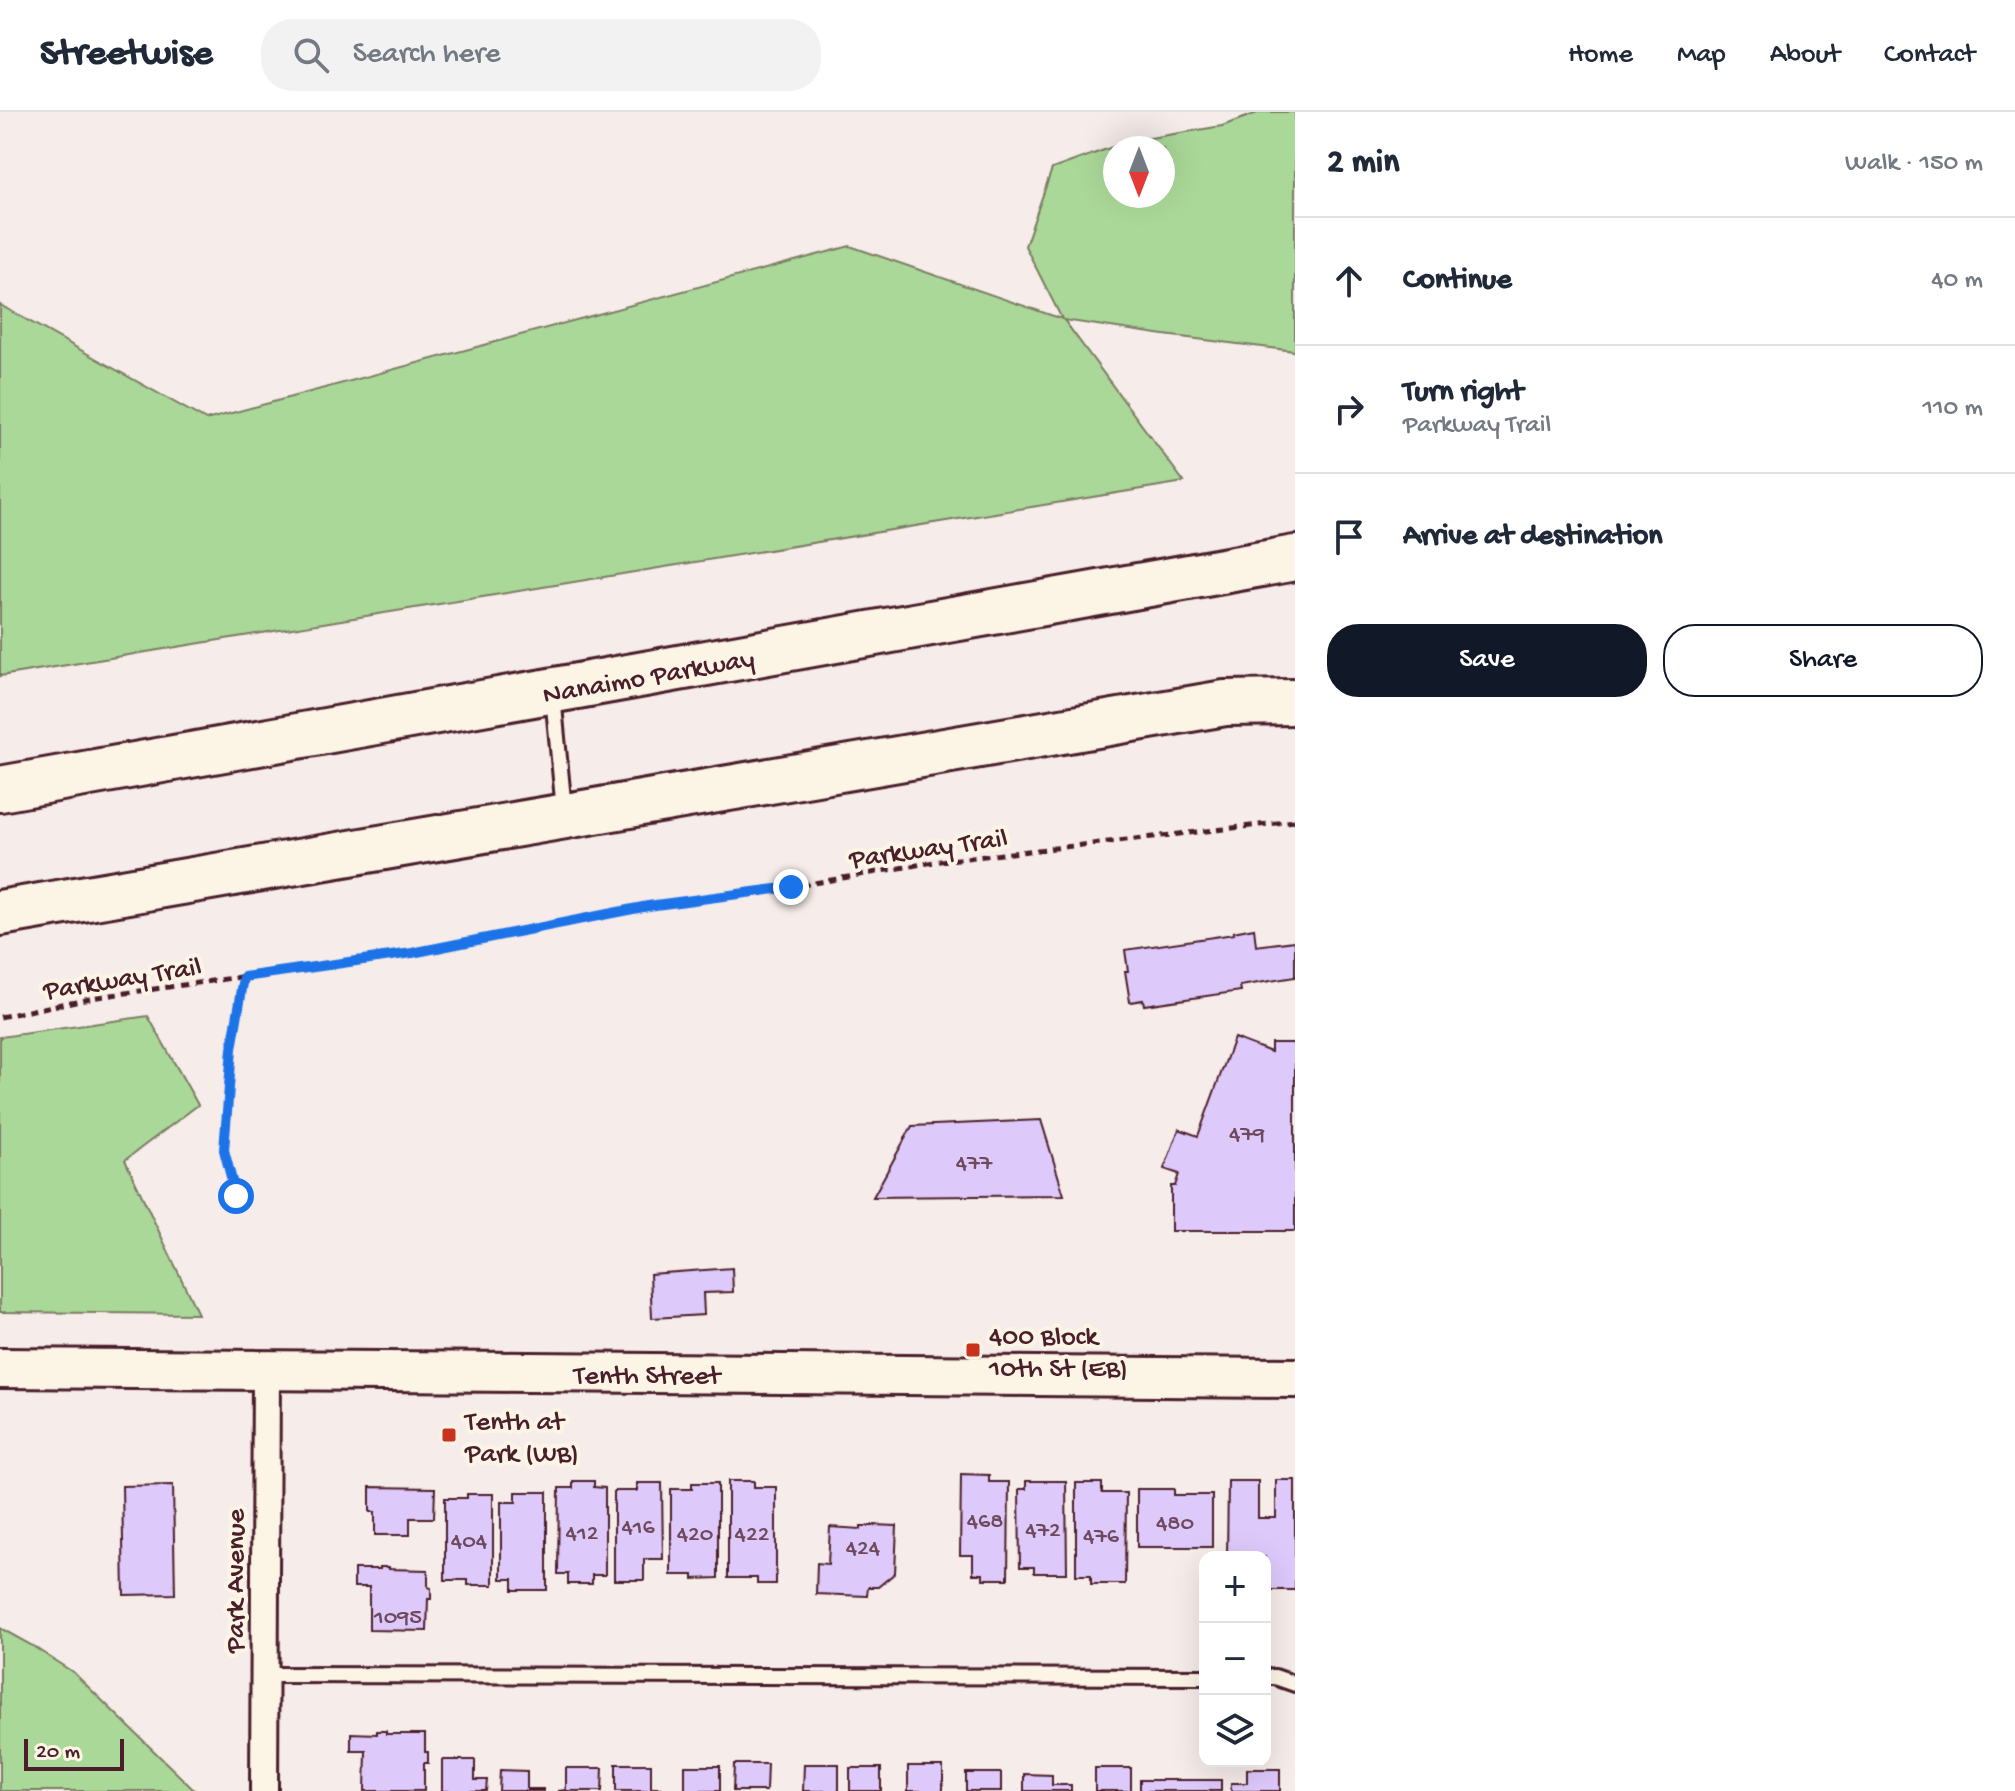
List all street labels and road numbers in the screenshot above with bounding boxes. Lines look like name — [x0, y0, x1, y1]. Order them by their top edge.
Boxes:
street label: Nanaimo Parkway — [540, 644, 757, 713]
street label: Parkway Trail — [846, 823, 1010, 878]
street label: Parkway Trail — [40, 952, 204, 1009]
street label: Tenth Street — [572, 1361, 723, 1394]
street label: Park Avenue — [221, 1508, 254, 1654]

